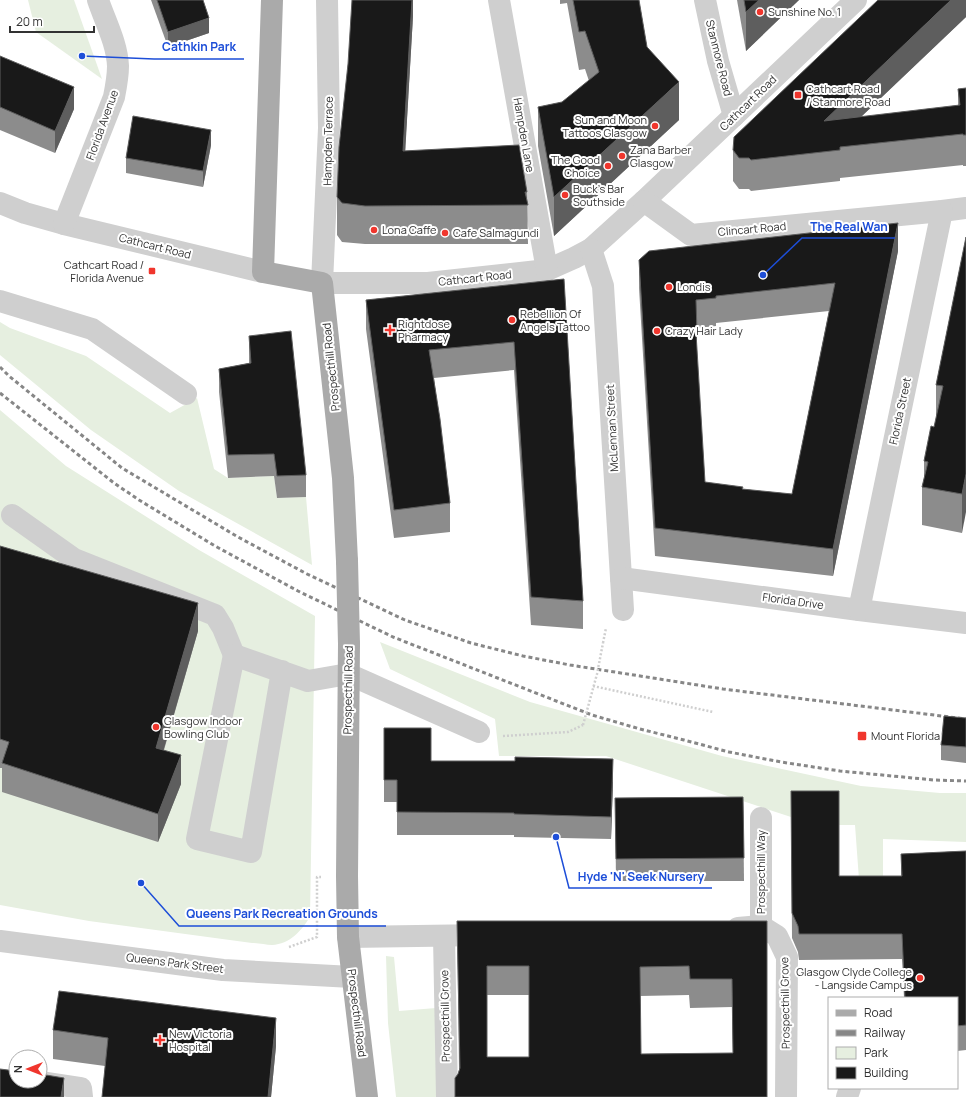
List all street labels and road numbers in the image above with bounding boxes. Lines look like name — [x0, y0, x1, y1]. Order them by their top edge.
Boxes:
street label: Stanmore Road — [703, 18, 736, 98]
street label: Cathcart Road — [716, 72, 779, 134]
street label: Florida Avenue — [82, 87, 121, 162]
street label: Hampden Terrace — [319, 96, 336, 186]
street label: Hampden Lane — [511, 96, 539, 174]
street label: Clincart Road — [717, 218, 787, 239]
street label: Cathcart Road — [118, 229, 193, 262]
street label: Cathcart Road — [437, 266, 512, 289]
street label: Prospecthill Road — [318, 322, 343, 412]
street label: Florida Street — [885, 376, 914, 446]
street label: McLennan Street — [602, 384, 621, 472]
street label: Florida Drive — [761, 589, 825, 612]
street label: Prospecthill Road — [339, 646, 356, 734]
street label: Prospecthill Way — [753, 830, 768, 914]
street label: Queens Park Street — [125, 949, 225, 976]
street label: Prospecthill Grove — [776, 956, 793, 1049]
street label: Prospecthill Road — [345, 968, 370, 1058]
street label: Prospecthill Grove — [436, 969, 453, 1062]

